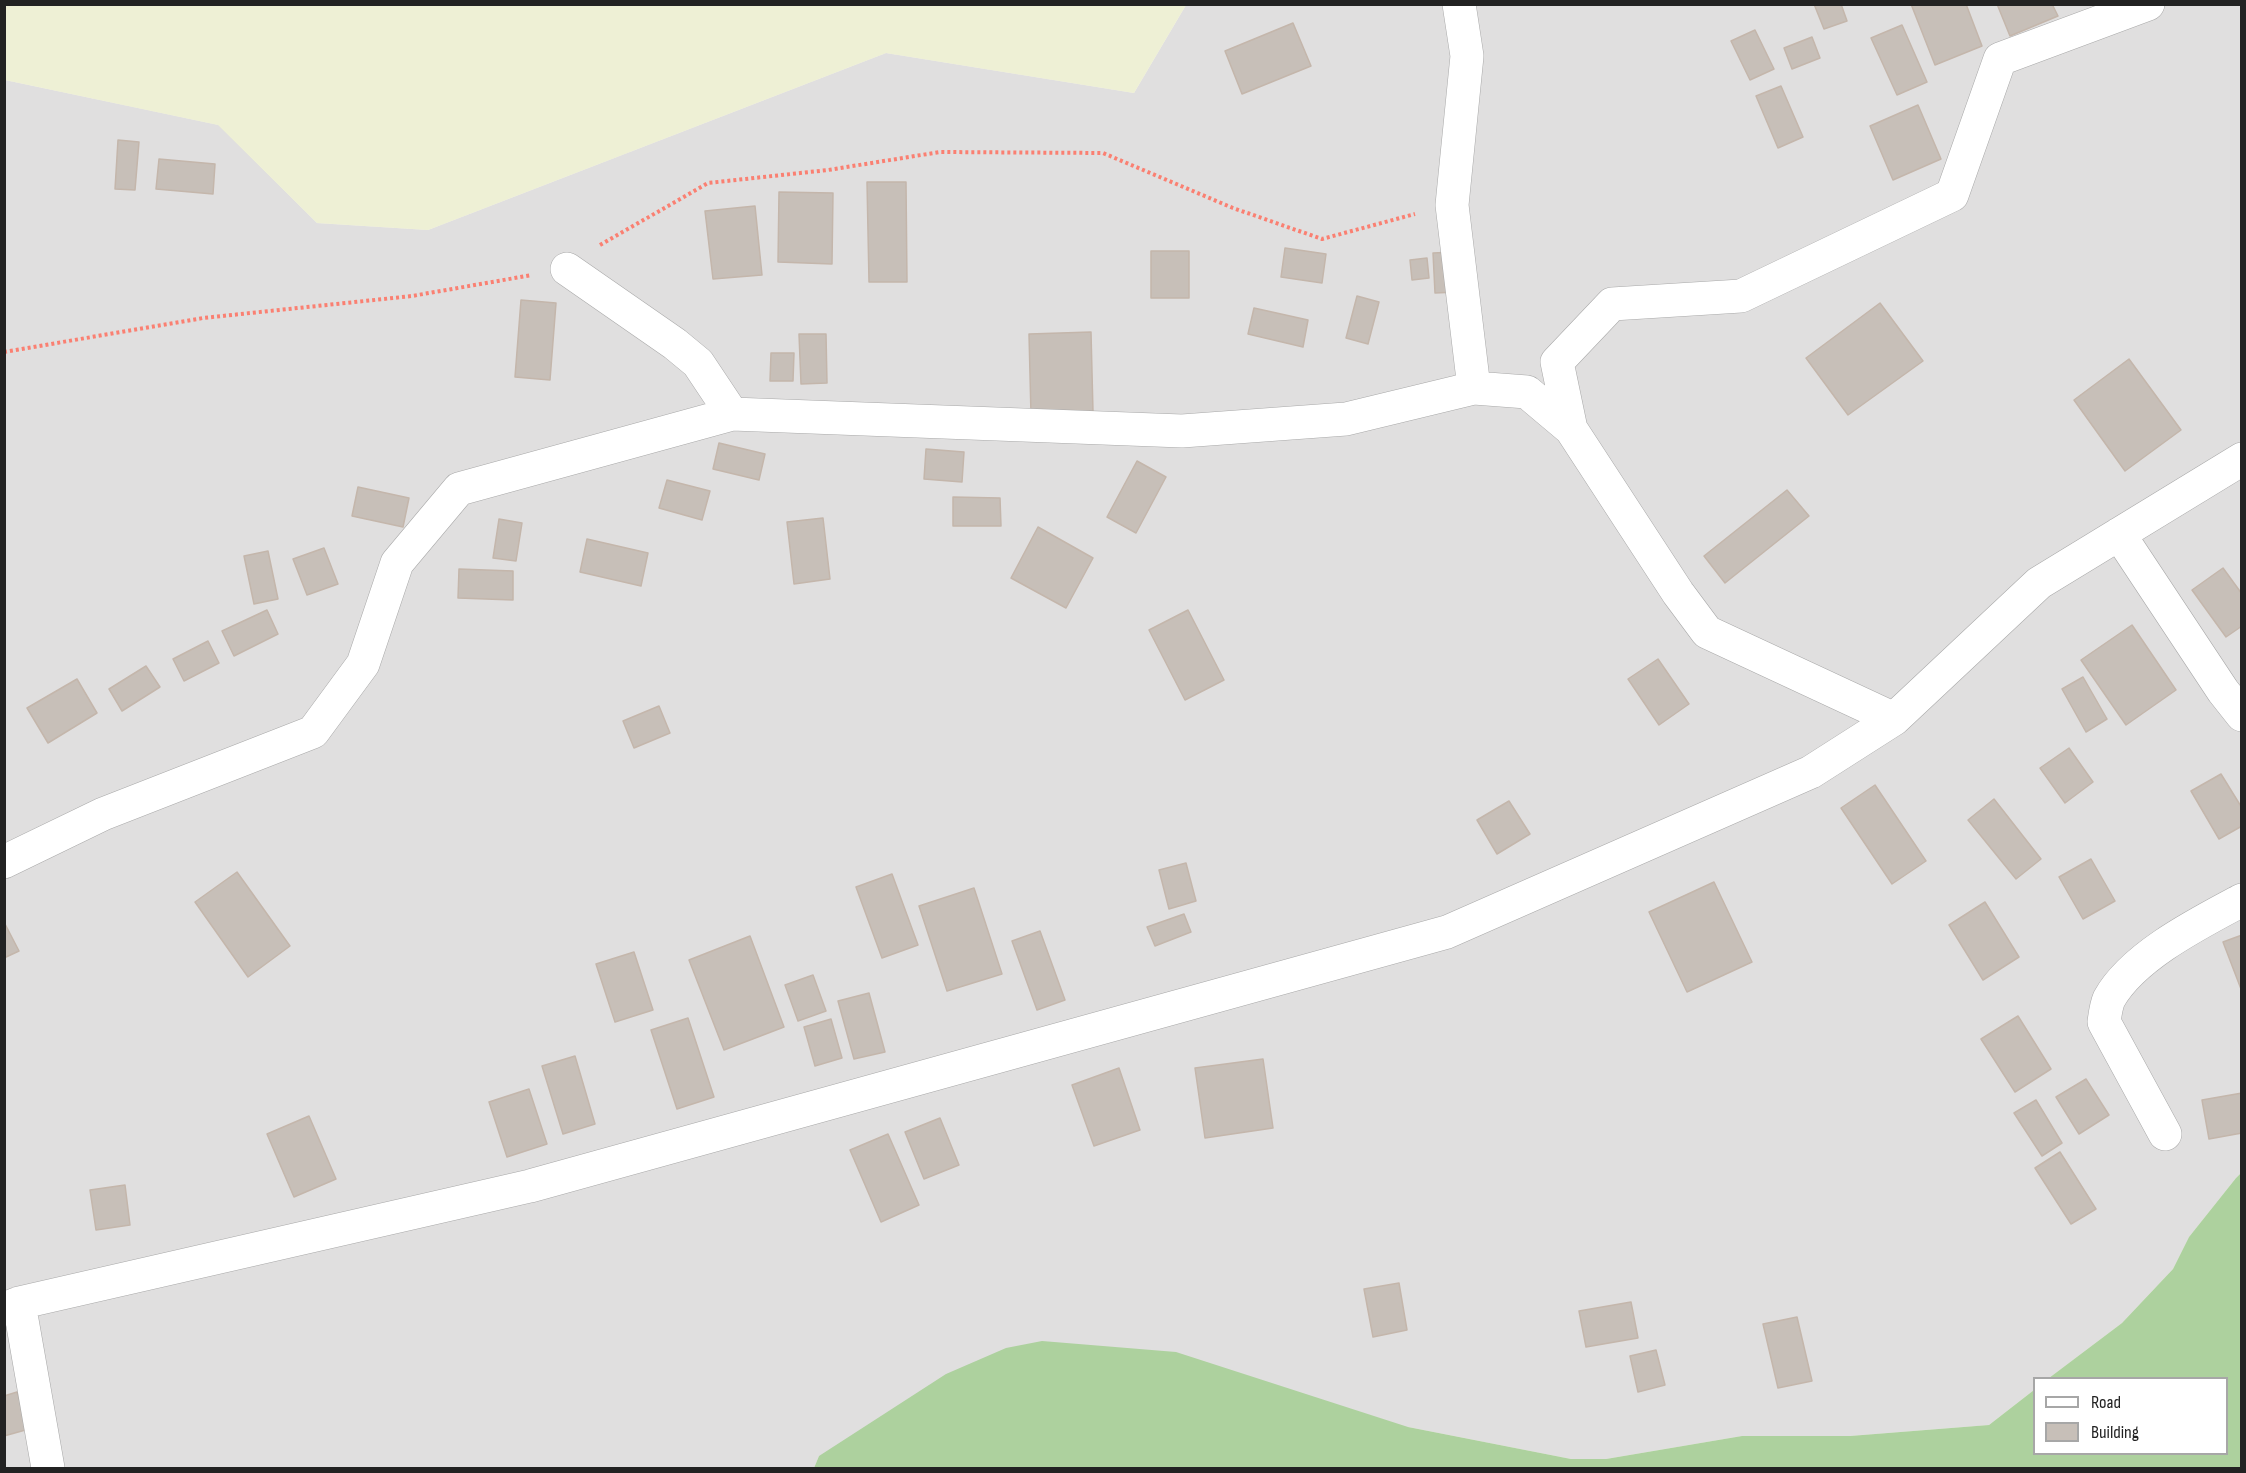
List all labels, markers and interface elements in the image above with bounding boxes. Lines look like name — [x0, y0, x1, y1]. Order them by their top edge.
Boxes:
legend — [2033, 1377, 2228, 1455]
text: Road — [2091, 1392, 2121, 1413]
text: Building — [2091, 1422, 2139, 1443]

